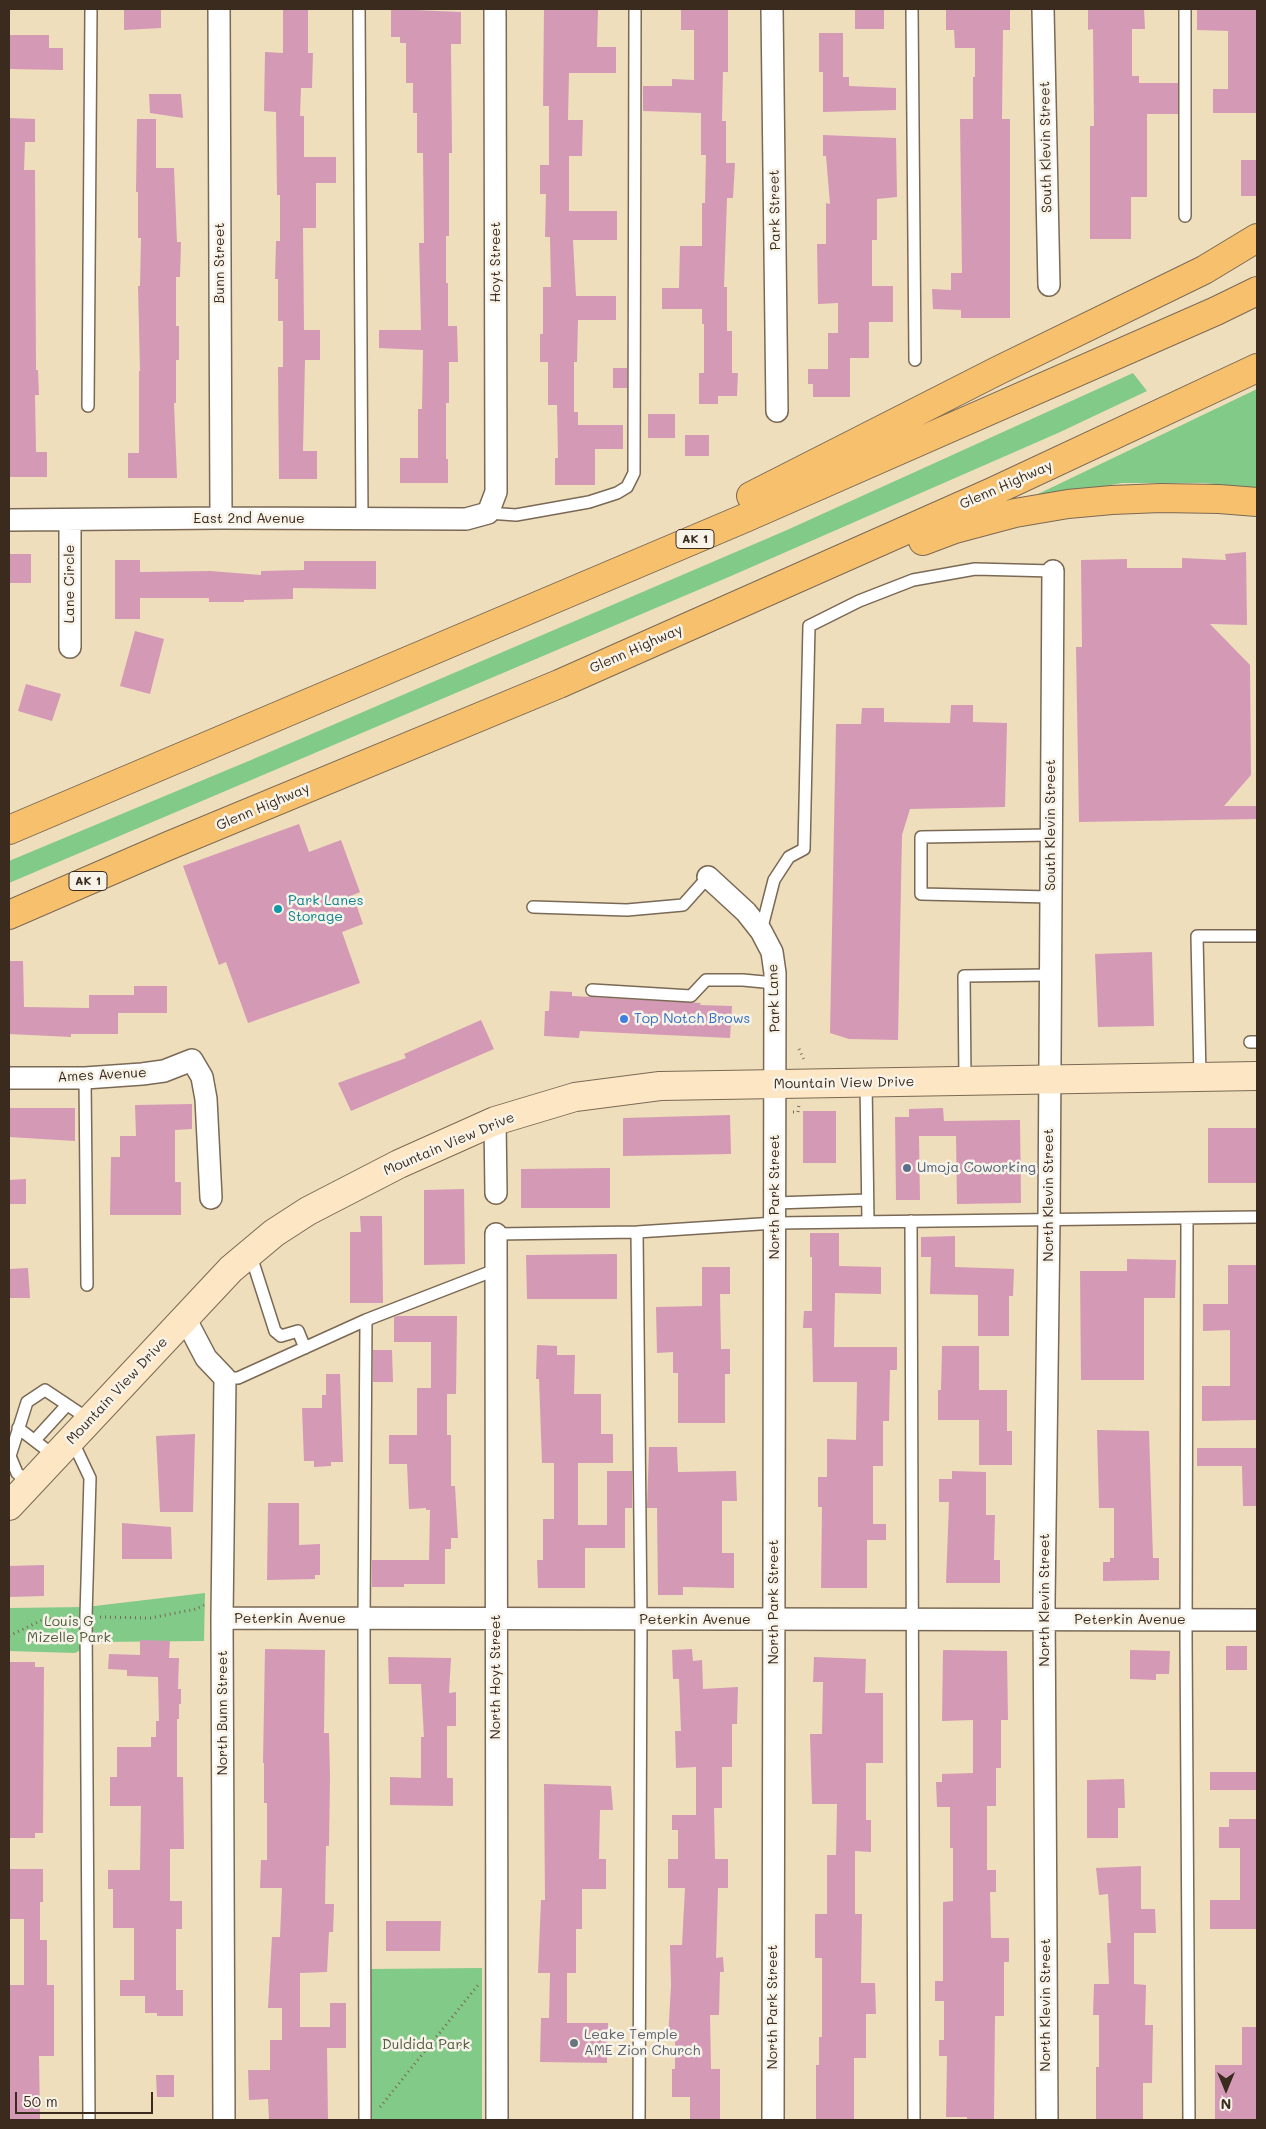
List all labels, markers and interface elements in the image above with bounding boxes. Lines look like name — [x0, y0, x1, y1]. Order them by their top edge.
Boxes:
street label: South Klevin Street — [1036, 81, 1056, 213]
street label: Park Street — [766, 169, 784, 251]
street label: Hoyt Street — [488, 222, 504, 302]
street label: Bunn Street — [212, 223, 228, 303]
street label: Glenn Highway — [957, 457, 1055, 513]
street label: East 2nd Avenue — [193, 511, 305, 527]
road number: AK 1 — [676, 530, 714, 548]
street label: Lane Circle — [62, 545, 78, 623]
street label: Glenn Highway — [587, 621, 685, 677]
street label: South Klevin Street — [1043, 759, 1059, 891]
street label: Glenn Highway — [214, 780, 312, 834]
road number: AK 1 — [69, 871, 107, 890]
place label: Park Lanes Storage — [288, 893, 364, 926]
marker: Park Lanes Storage — [272, 903, 284, 915]
street label: Park Lane — [764, 963, 784, 1033]
place label: Top Notch Brows — [634, 1011, 750, 1027]
marker: Top Notch Brows — [618, 1013, 630, 1025]
street label: Ames Avenue — [57, 1064, 147, 1086]
street label: Mountain View Drive — [774, 1073, 914, 1093]
street label: Mountain View Drive — [381, 1109, 517, 1179]
street label: North Klevin Street — [1041, 1128, 1057, 1262]
street label: North Park Street — [767, 1135, 783, 1259]
place label: Umoja Coworking — [917, 1160, 1036, 1176]
marker: Umoja Coworking — [901, 1162, 913, 1174]
street label: Mountain View Drive — [63, 1334, 171, 1448]
street label: North Klevin Street — [1037, 1533, 1053, 1667]
street label: North Park Street — [766, 1540, 782, 1664]
street label: Peterkin Avenue — [234, 1611, 346, 1627]
street label: Peterkin Avenue — [639, 1612, 751, 1628]
street label: Peterkin Avenue — [1074, 1612, 1186, 1628]
park label: Louis G Mizelle Park — [27, 1614, 111, 1646]
street label: North Hoyt Street — [488, 1615, 504, 1739]
street label: North Bunn Street — [215, 1650, 231, 1776]
street label: North Klevin Street — [1038, 1938, 1054, 2072]
street label: North Park Street — [765, 1945, 781, 2069]
place label: Leake Temple AME Zion Church — [584, 2027, 700, 2060]
park label: Duldida Park — [382, 2037, 470, 2053]
marker: Leake Temple AME Zion Church — [568, 2037, 580, 2049]
north arrow — [1201, 2064, 1251, 2114]
scale bar — [18, 2082, 155, 2114]
text: 50 m — [23, 2091, 58, 2111]
text: N — [1221, 2095, 1231, 2114]

